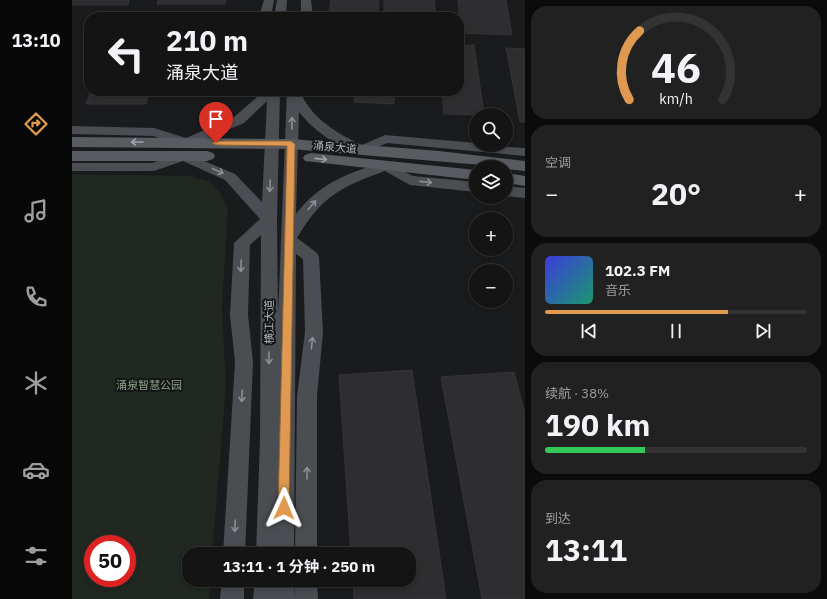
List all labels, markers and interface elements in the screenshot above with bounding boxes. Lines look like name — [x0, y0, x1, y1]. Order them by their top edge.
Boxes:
text: 210 m — [166, 22, 248, 59]
icon: left — [100, 28, 152, 80]
text: 13:10 — [11, 29, 61, 52]
text: 46 — [651, 40, 701, 94]
text: 涌泉大道 — [166, 61, 238, 84]
text: km/h — [659, 89, 693, 108]
pin — [199, 102, 233, 143]
icon: arrive — [205, 108, 227, 130]
map controls — [469, 108, 513, 308]
button: search — [469, 108, 513, 152]
icon: directions — [22, 110, 50, 138]
one-way arrow — [288, 117, 295, 130]
street label: 涌泉大道 — [312, 138, 358, 156]
one-way arrow — [131, 139, 144, 146]
text: 空调 — [545, 154, 571, 171]
one-way arrow — [314, 156, 327, 163]
button: layers — [469, 160, 513, 204]
one-way arrow — [212, 168, 224, 175]
text: 20° — [651, 174, 701, 213]
one-way arrow — [419, 178, 432, 185]
one-way arrow — [267, 179, 274, 192]
text: − — [545, 179, 558, 208]
text: + — [794, 179, 807, 208]
icon: music — [22, 197, 50, 225]
one-way arrow — [307, 199, 316, 210]
button: + — [469, 212, 513, 256]
one-way arrow — [237, 259, 245, 272]
text: 102.3 FM — [605, 261, 670, 280]
button: − — [469, 264, 513, 308]
text: 音乐 — [605, 282, 631, 299]
icon: phone — [22, 283, 50, 311]
street label: 横江大道 — [262, 300, 276, 344]
icon: previous — [578, 320, 600, 342]
icon: pause — [665, 320, 687, 342]
icon: next — [752, 320, 774, 342]
one-way arrow — [309, 337, 316, 350]
one-way arrow — [265, 351, 273, 364]
icon: climate — [22, 369, 50, 397]
park label: 涌泉智慧公园 — [116, 378, 182, 392]
text: 续航 · 38% — [545, 385, 609, 402]
one-way arrow — [239, 389, 246, 402]
text: 190 km — [545, 405, 650, 444]
icon: car — [22, 456, 50, 484]
one-way arrow — [303, 467, 311, 480]
position arrow — [263, 487, 305, 529]
text: 到达 — [545, 510, 571, 527]
one-way arrow — [232, 519, 239, 532]
text: 13:11 — [545, 530, 627, 569]
speed limit sign: 50 — [84, 535, 136, 587]
icon: filters — [22, 542, 50, 570]
text: 13:11 · 1 分钟 · 250 m — [223, 557, 375, 576]

